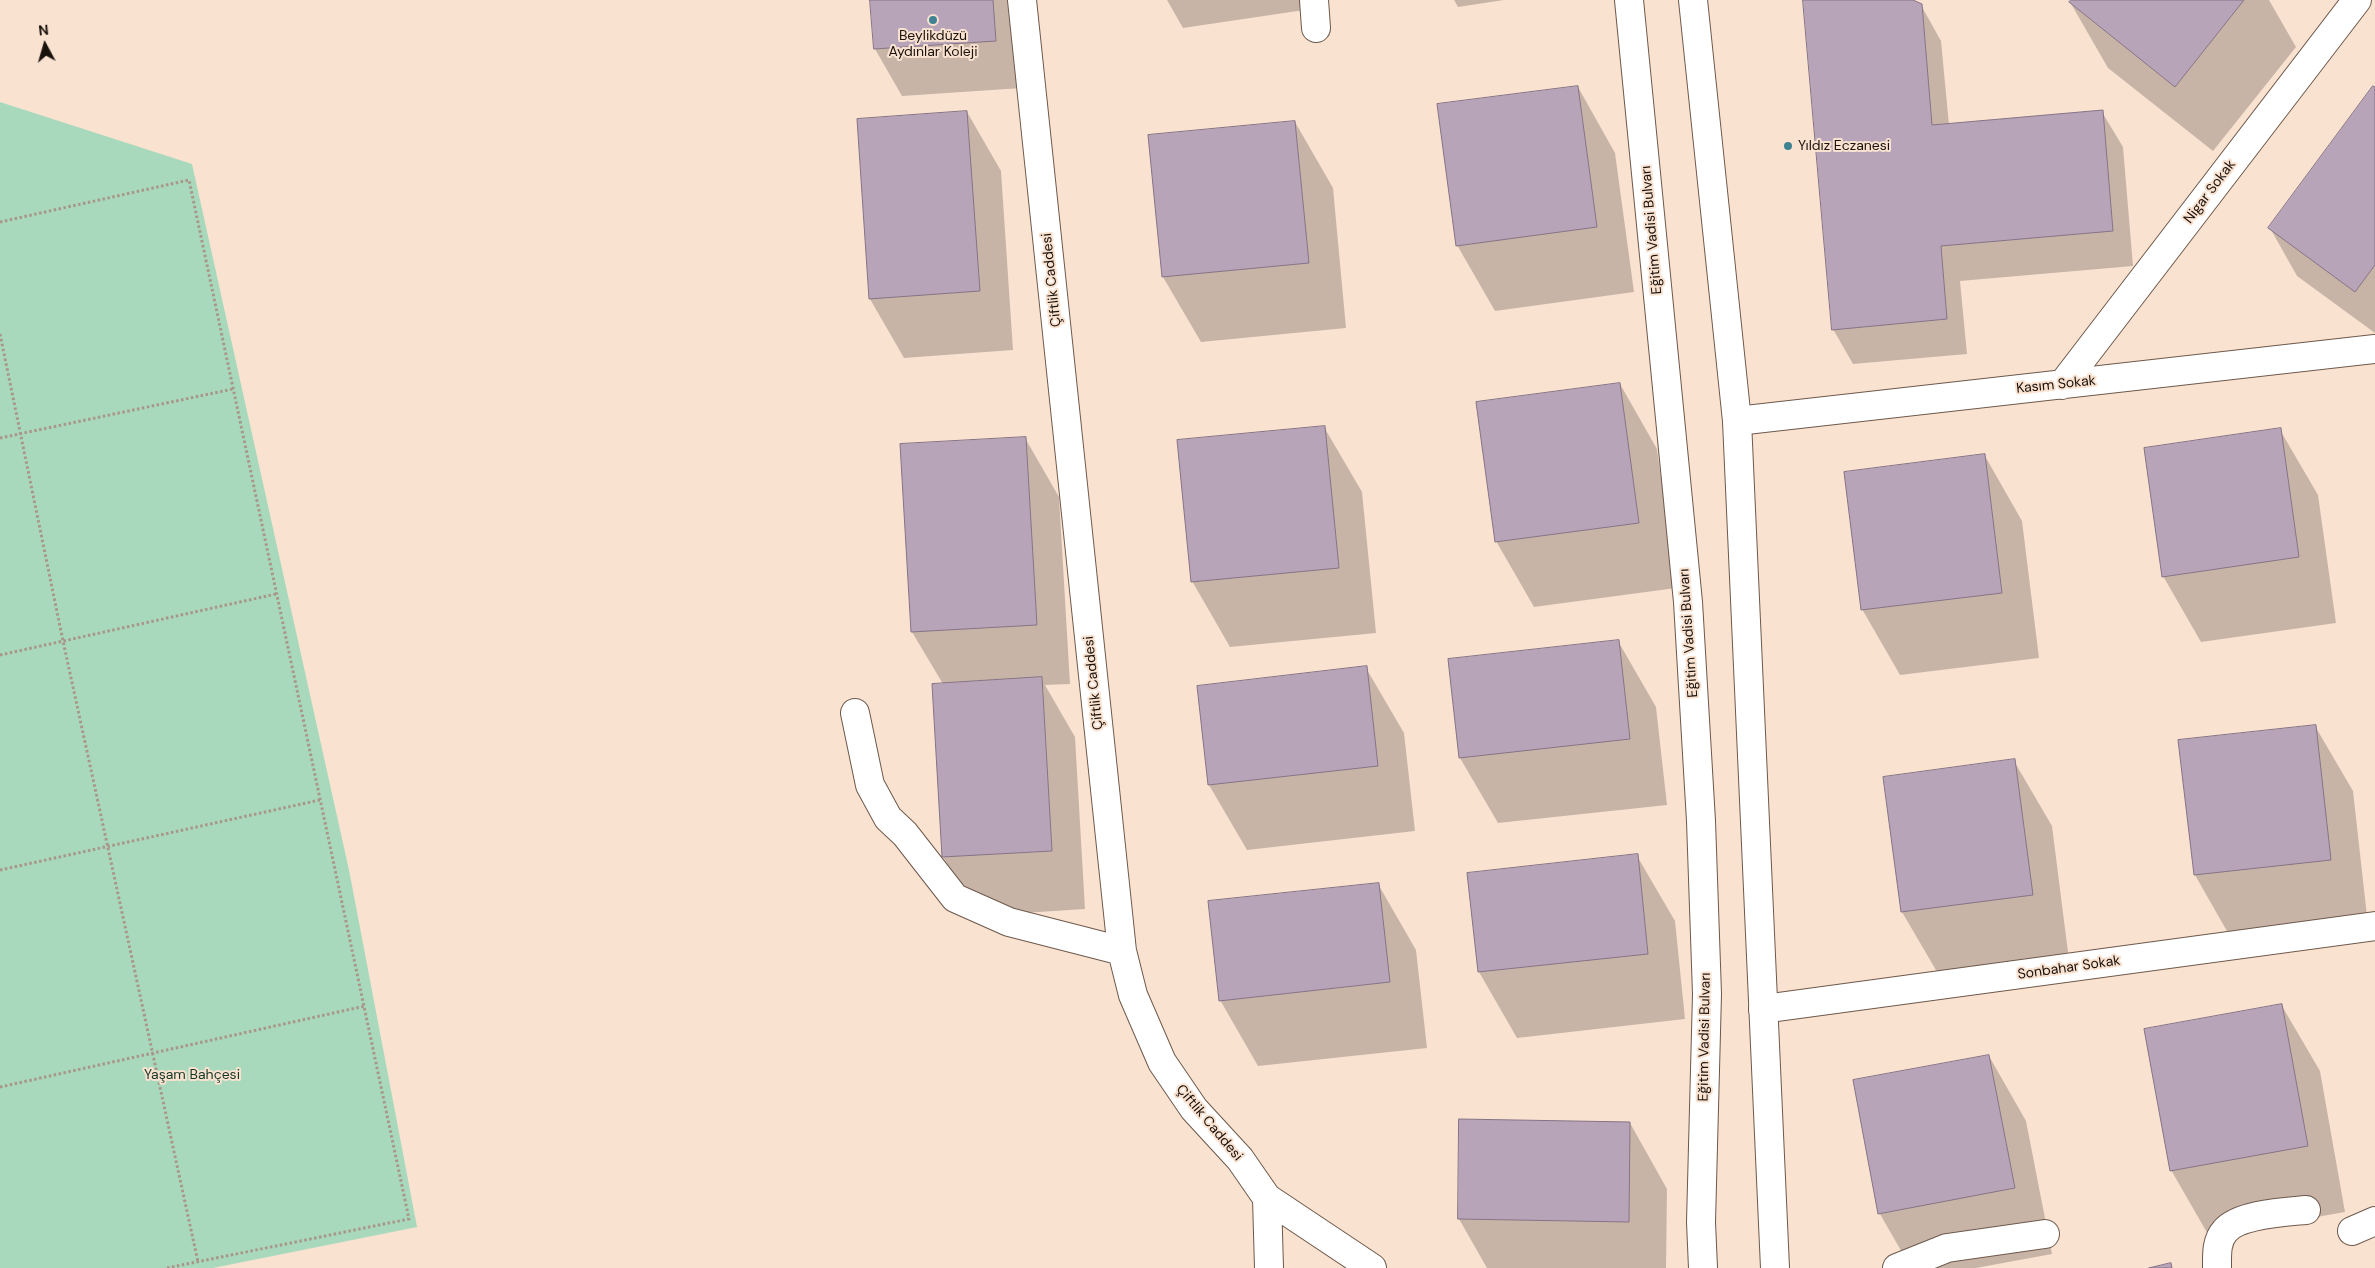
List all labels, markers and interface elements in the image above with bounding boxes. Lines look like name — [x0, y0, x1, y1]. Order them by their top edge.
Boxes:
marker: Beylikdüzü Aydınlar Koleji — [927, 14, 939, 26]
north arrow — [20, 20, 70, 70]
text: N — [37, 21, 49, 40]
place label: Beylikdüzü Aydınlar Koleji — [888, 28, 978, 60]
place label: Yıldız Eczanesi — [1798, 138, 1890, 154]
marker: Yıldız Eczanesi — [1782, 140, 1794, 152]
street label: Nigar Sokak — [2181, 157, 2239, 227]
street label: Eğitim Vadisi Bulvarı — [1638, 165, 1666, 295]
street label: Çiftlik Caddesi — [1039, 232, 1065, 328]
street label: Kasım Sokak — [2015, 372, 2097, 398]
street label: Eğitim Vadisi Bulvarı — [1676, 568, 1702, 698]
street label: Çiftlik Caddesi — [1081, 635, 1107, 731]
street label: Sonbahar Sokak — [2017, 952, 2121, 984]
street label: Eğitim Vadisi Bulvarı — [1695, 972, 1715, 1102]
park label: Yaşam Bahçesi — [144, 1067, 240, 1083]
street label: Çiftlik Caddesi — [1172, 1081, 1246, 1165]

